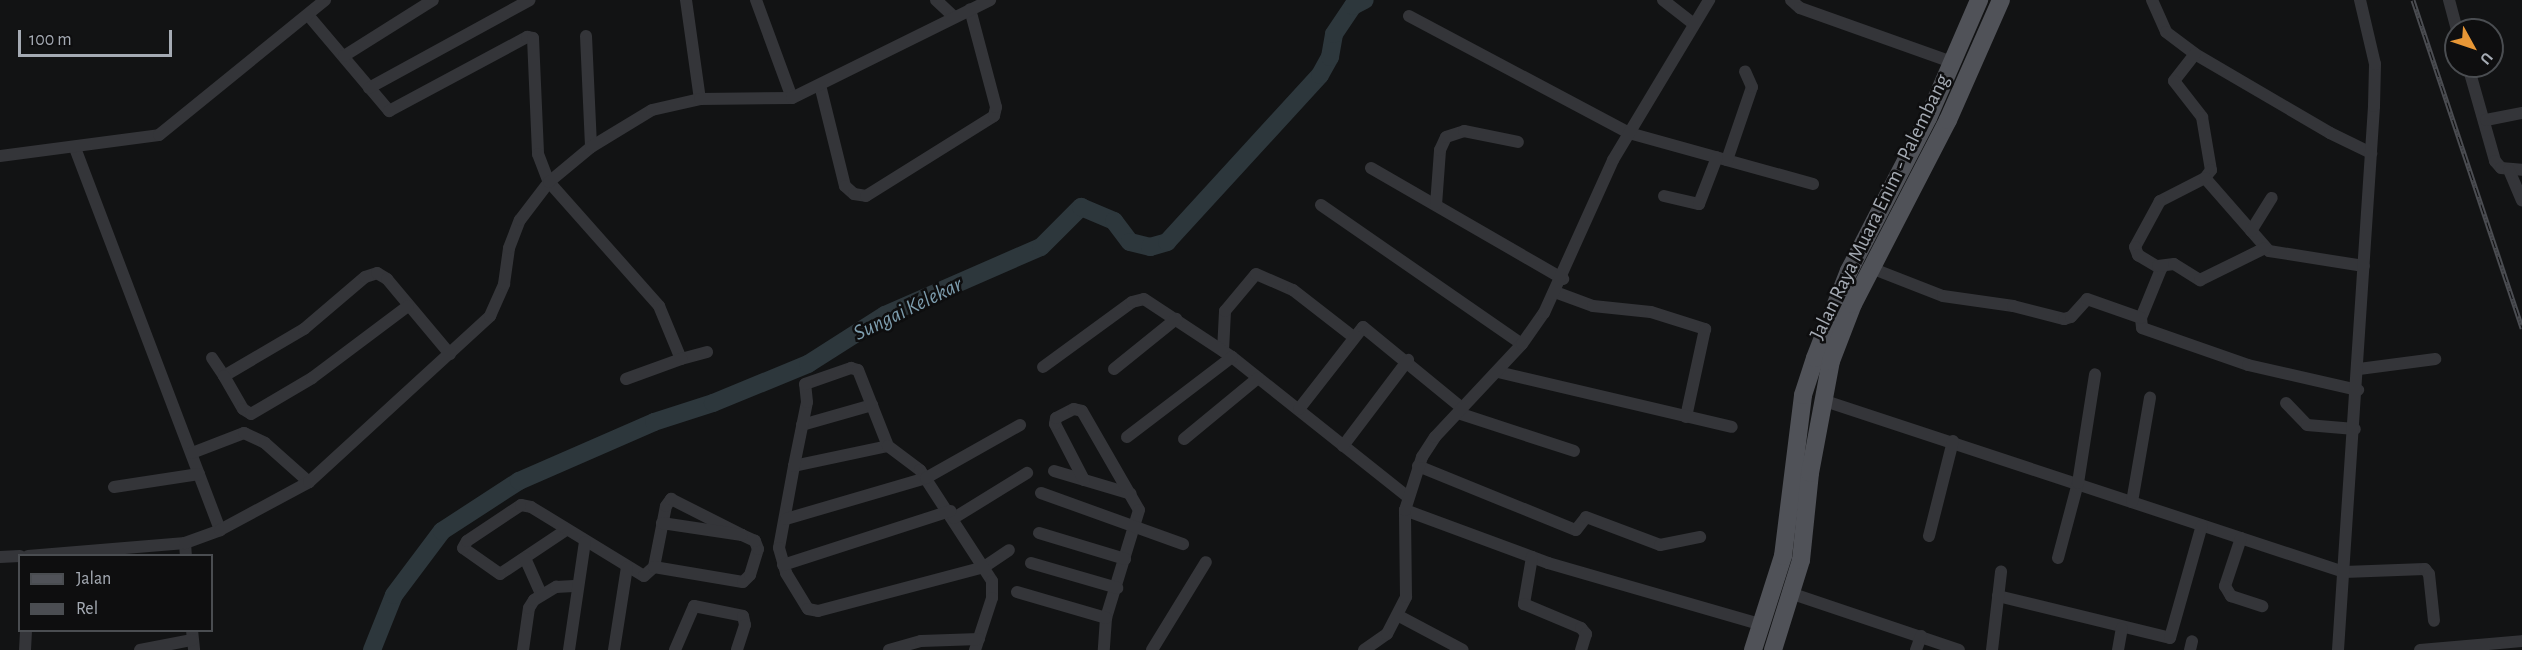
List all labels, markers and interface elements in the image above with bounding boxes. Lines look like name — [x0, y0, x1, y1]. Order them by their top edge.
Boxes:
scale bar — [21, 18, 176, 56]
north arrow — [2444, 18, 2504, 78]
text: 100 m — [29, 31, 72, 49]
text: U — [2477, 49, 2496, 67]
street label: Jalan Raya Muara Enim - Palembang — [1805, 70, 1955, 344]
water label: Sungai Kelekar — [849, 271, 967, 347]
legend — [18, 554, 213, 632]
text: Jalan — [76, 570, 111, 588]
text: Rel — [76, 600, 98, 618]

